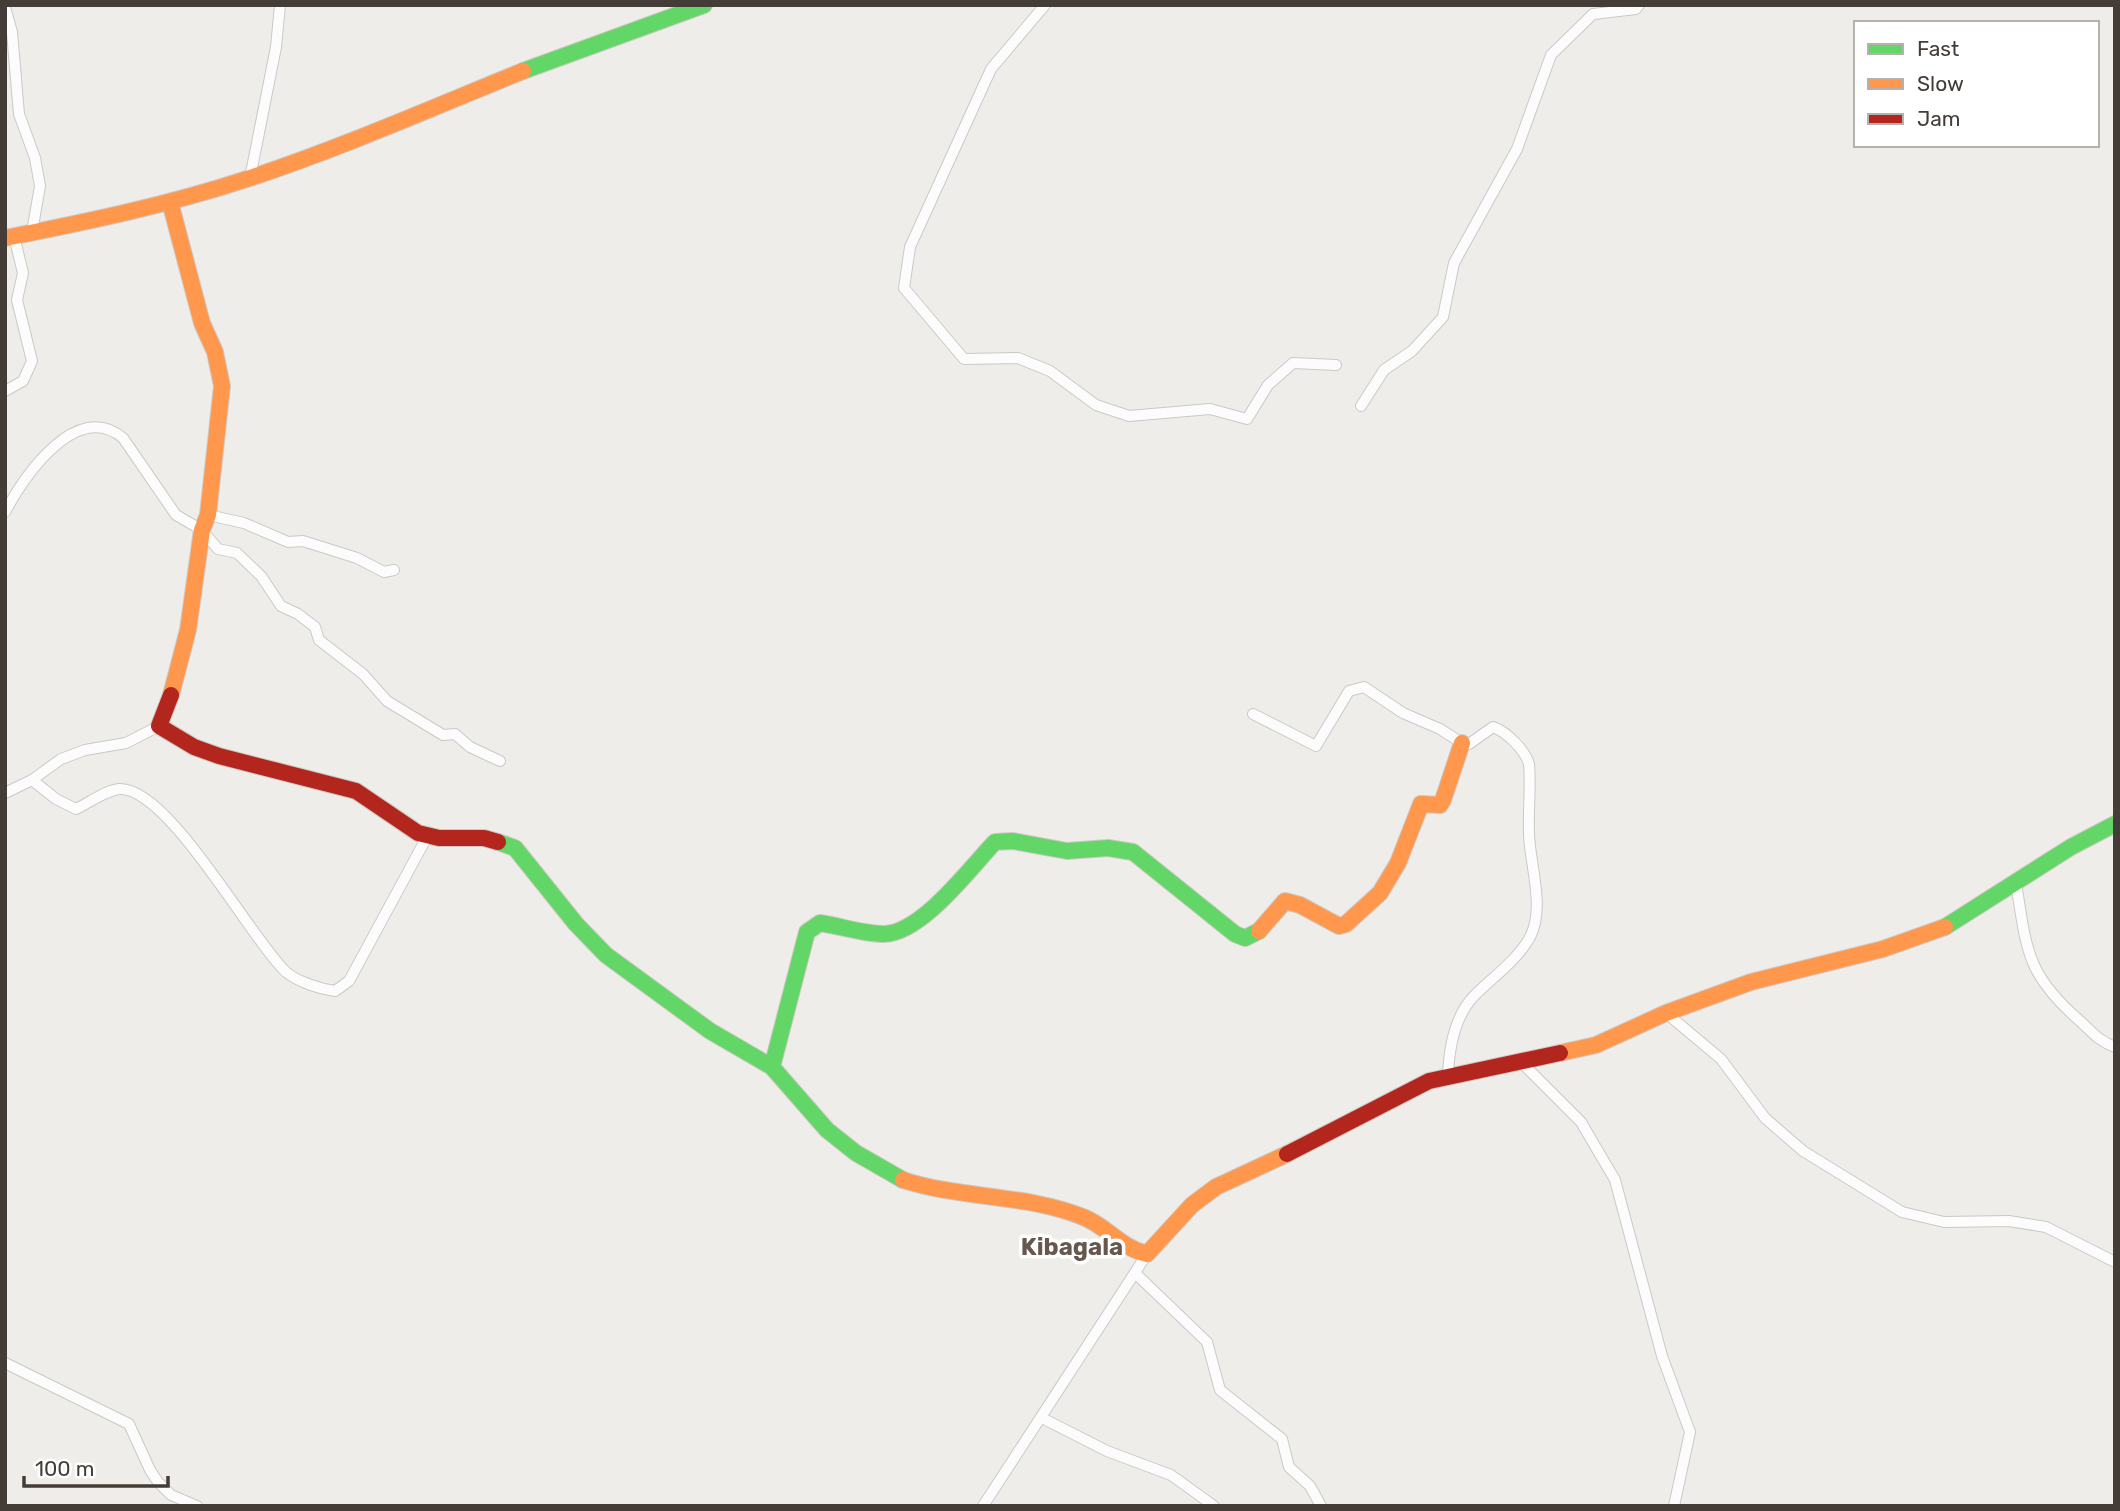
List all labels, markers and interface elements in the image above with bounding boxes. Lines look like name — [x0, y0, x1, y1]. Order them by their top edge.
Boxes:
legend — [1854, 21, 2099, 147]
text: Fast — [1917, 36, 1959, 61]
text: Slow — [1917, 71, 1964, 96]
text: Jam — [1917, 106, 1961, 131]
district label: Kibagala — [1021, 1233, 1123, 1261]
scale bar — [24, 1444, 168, 1488]
text: 100 m — [35, 1456, 94, 1481]

